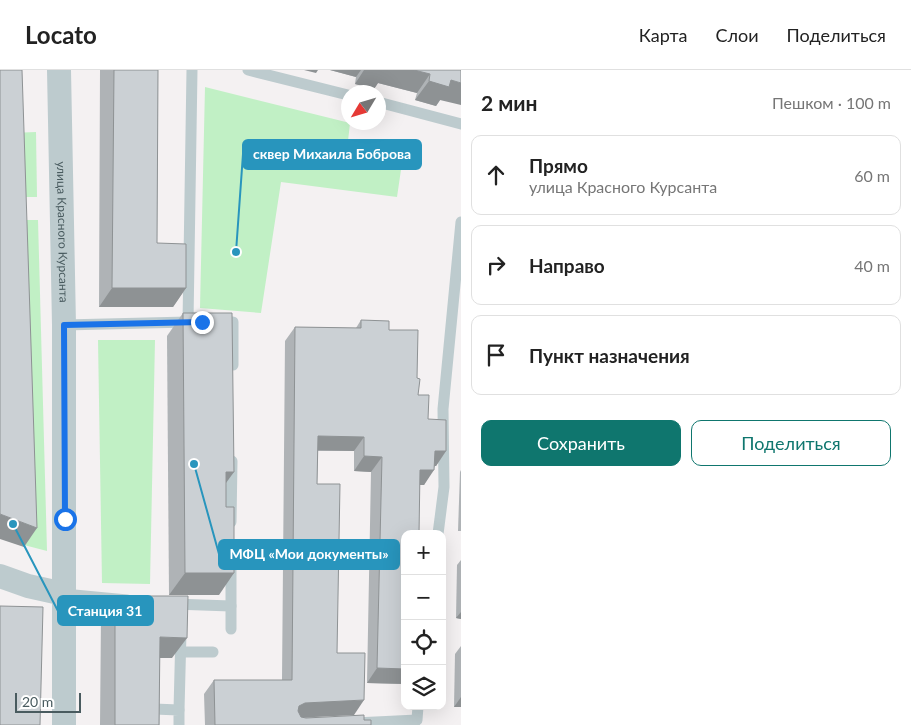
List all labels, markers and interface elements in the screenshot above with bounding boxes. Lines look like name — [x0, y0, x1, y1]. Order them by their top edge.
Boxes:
text: Locato — [25, 20, 97, 49]
text: Карта — [639, 24, 687, 46]
text: Слои — [715, 24, 759, 46]
text: Поделиться — [787, 24, 886, 46]
north arrow — [341, 85, 386, 130]
text: 2 мин — [481, 90, 538, 115]
text: Пешком · 100 m — [772, 93, 891, 112]
callout: сквер Михаила Боброва — [243, 140, 421, 169]
text: сквер Михаила Боброва — [253, 145, 411, 162]
text: Прямо — [529, 154, 588, 177]
street label: улица Красного Курсанта — [54, 161, 72, 303]
icon: ahead — [482, 161, 510, 189]
text: 60 m — [854, 166, 890, 185]
text: улица Красного Курсанта — [529, 177, 717, 196]
icon: right — [482, 251, 510, 279]
text: Направо — [529, 254, 605, 277]
text: 40 m — [854, 256, 890, 275]
route end — [191, 311, 214, 334]
icon: arrive — [482, 341, 510, 369]
text: Пункт назначения — [529, 344, 690, 367]
button: Сохранить — [481, 420, 681, 466]
button: Поделиться — [691, 420, 891, 466]
route start — [54, 508, 77, 531]
map controls — [401, 530, 446, 710]
button: + — [401, 530, 446, 575]
callout: МФЦ «Мои документы» — [219, 540, 399, 569]
text: МФЦ «Мои документы» — [229, 545, 389, 562]
button: − — [401, 575, 446, 620]
callout: Станция 31 — [58, 596, 153, 625]
text: Станция 31 — [68, 602, 142, 619]
button: locate — [401, 620, 446, 665]
button: layers — [401, 665, 446, 710]
scale bar — [15, 690, 81, 713]
text: 20 m — [22, 693, 53, 710]

